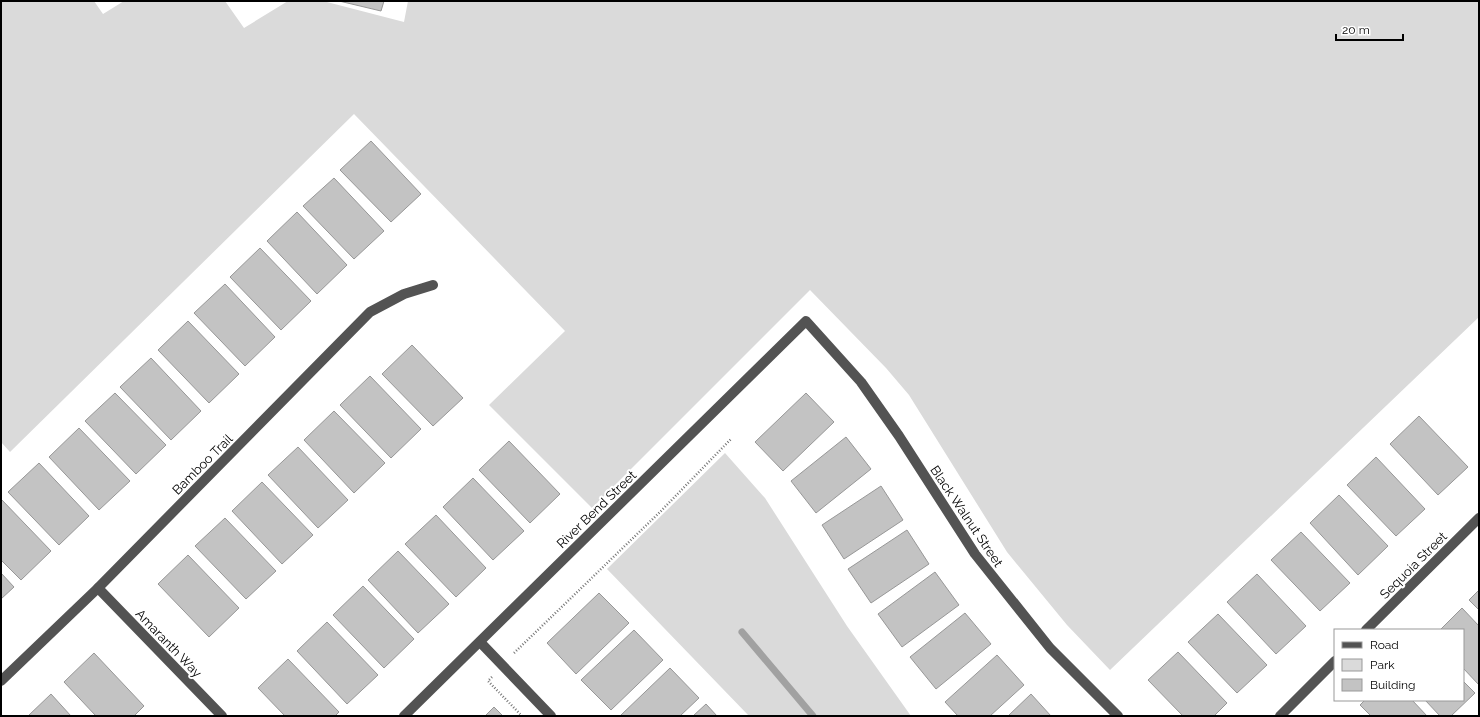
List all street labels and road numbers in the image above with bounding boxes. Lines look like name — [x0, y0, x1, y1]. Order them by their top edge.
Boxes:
street label: Bamboo Trail — [169, 431, 236, 498]
street label: Black Walnut Street — [927, 463, 1006, 570]
street label: River Bend Street — [554, 467, 640, 551]
street label: Sequoia Street — [1377, 528, 1450, 602]
street label: Amaranth Way — [132, 606, 205, 680]

